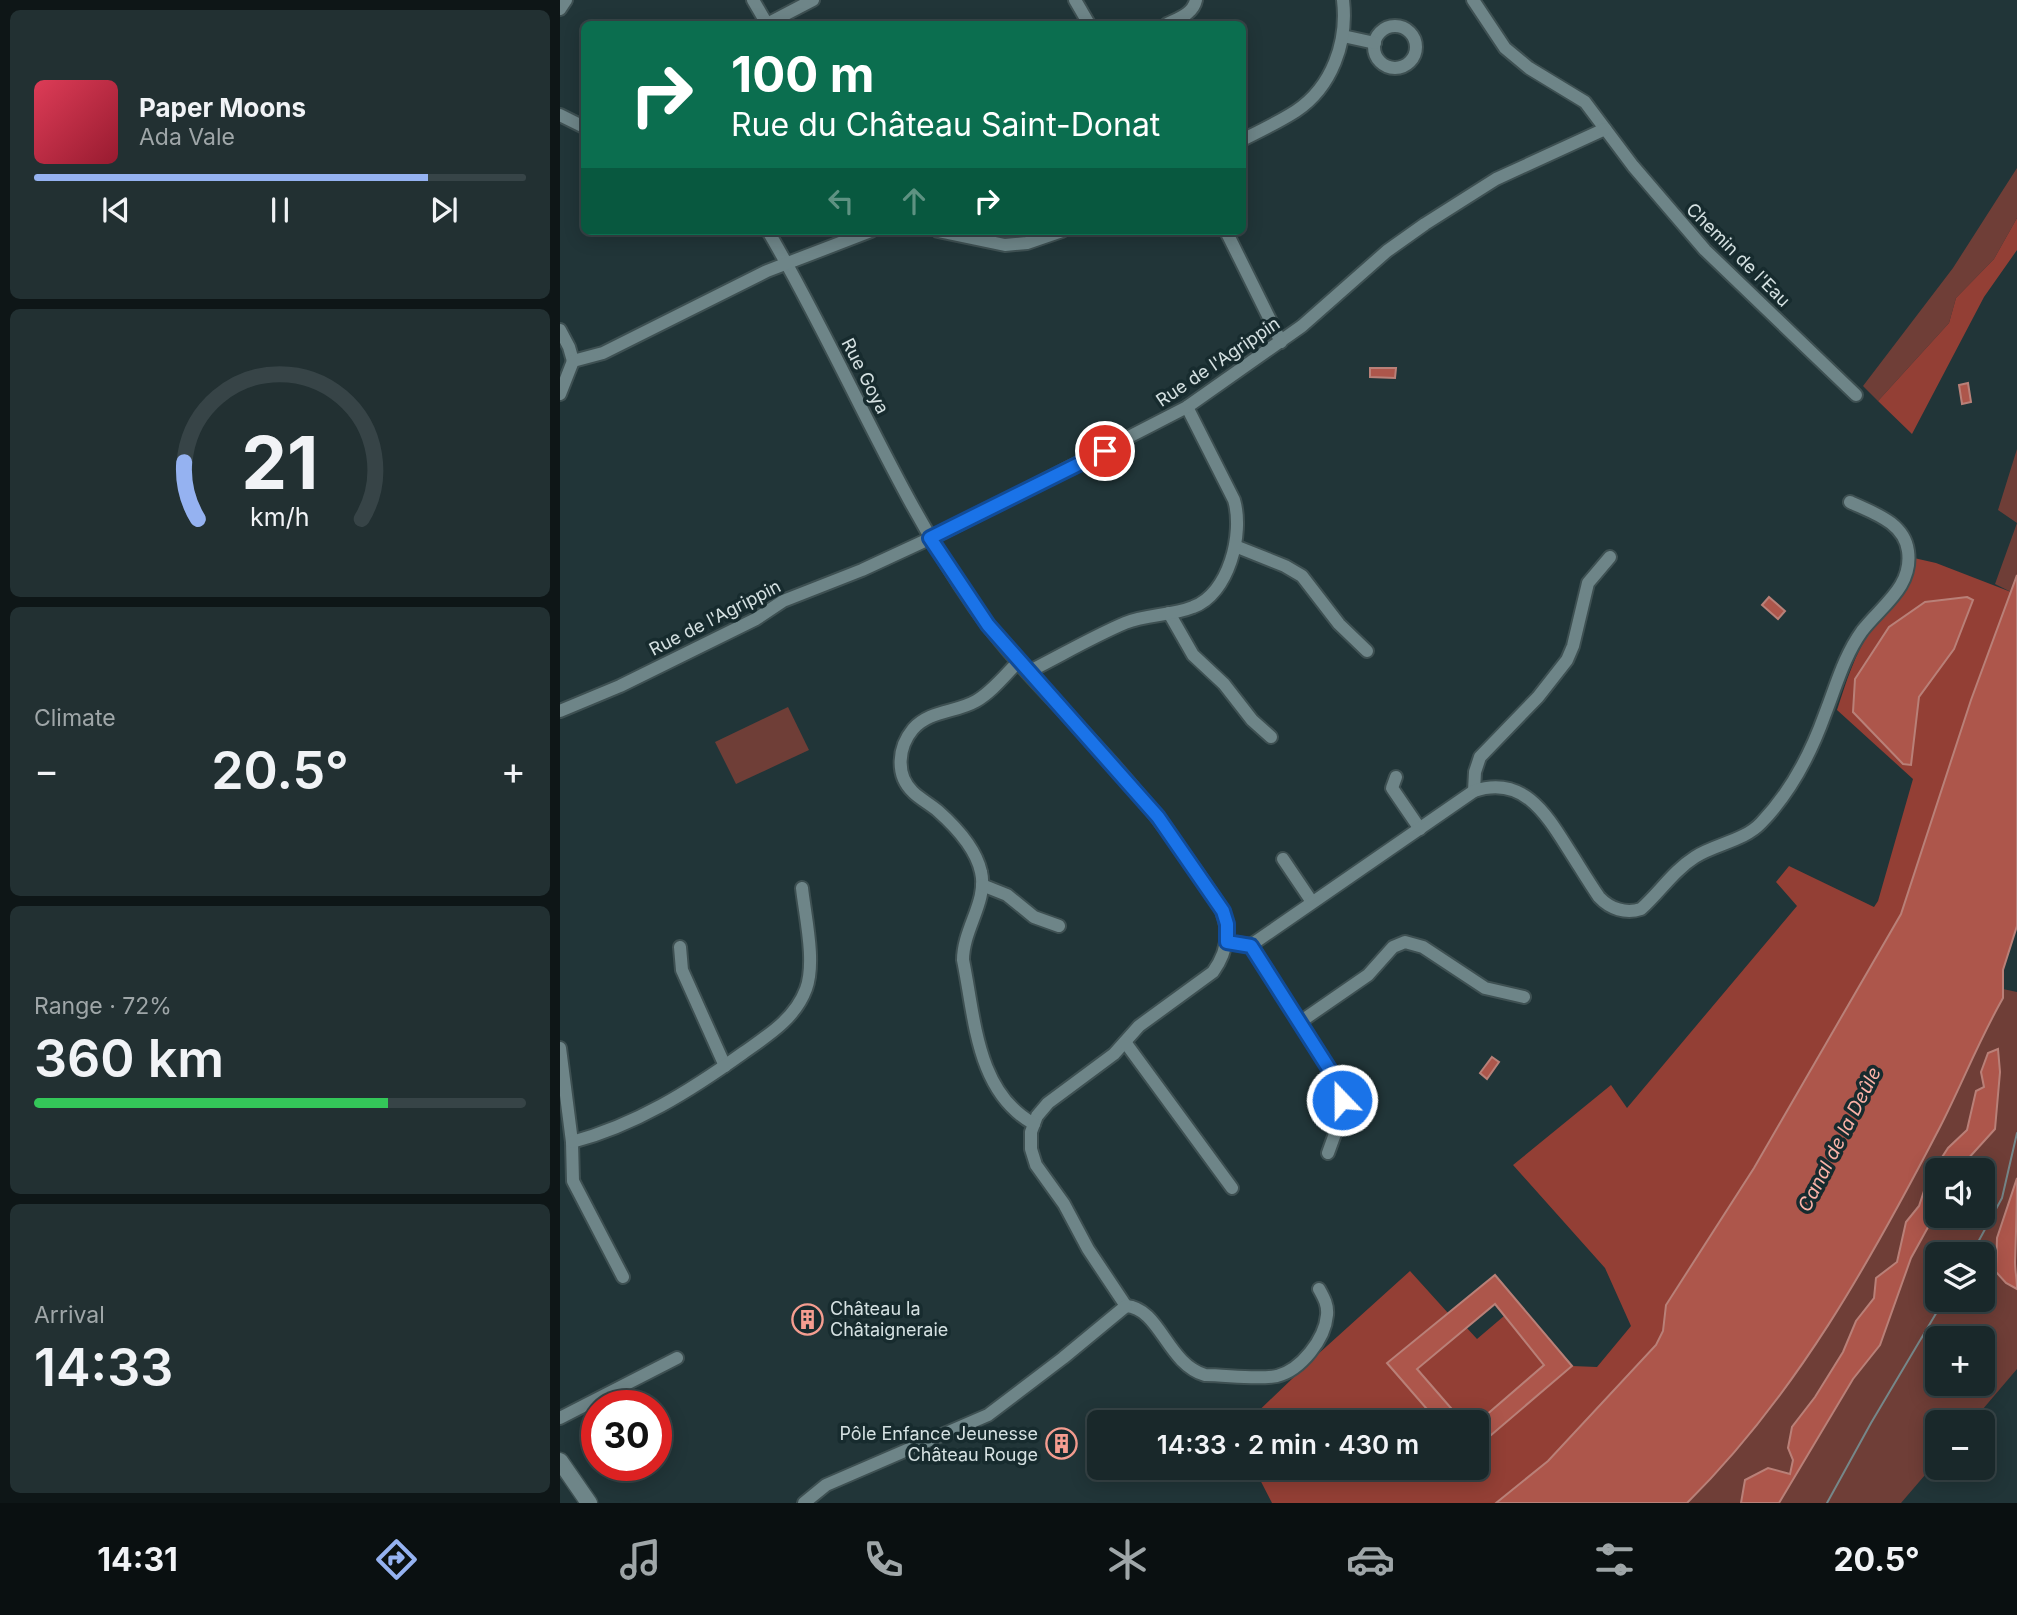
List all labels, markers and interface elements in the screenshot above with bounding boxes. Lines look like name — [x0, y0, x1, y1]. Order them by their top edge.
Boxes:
text: 100 m — [731, 45, 875, 104]
icon: right — [616, 49, 707, 140]
text: Paper Moons — [139, 92, 306, 123]
text: Rue du Château Saint-Donat — [731, 105, 1160, 144]
text: Ada Vale — [139, 123, 235, 151]
icon: left — [822, 182, 860, 220]
icon: ahead — [895, 182, 933, 220]
icon: right — [968, 182, 1006, 220]
icon: previous — [97, 191, 135, 229]
icon: pause — [261, 191, 299, 229]
icon: next — [425, 191, 463, 229]
street label: Chemin de l'Eau — [1682, 198, 1795, 311]
street label: Rue de l'Agrippin — [1152, 312, 1284, 411]
street label: Rue Goya — [838, 335, 893, 417]
text: 21 — [241, 418, 319, 507]
pin — [1075, 421, 1135, 481]
icon: arrive — [1086, 432, 1124, 470]
text: km/h — [250, 502, 310, 532]
street label: Rue de l'Agrippin — [646, 575, 784, 660]
text: Climate — [34, 704, 116, 732]
text: 20.5° — [211, 739, 349, 802]
text: − — [34, 747, 59, 793]
text: + — [501, 747, 526, 793]
text: Range · 72% — [34, 992, 172, 1020]
text: 360 km — [34, 1027, 224, 1090]
position arrow — [1305, 1063, 1379, 1137]
water label: Canal de la Deûle — [1793, 1063, 1886, 1215]
map controls — [1925, 1158, 1995, 1480]
button: sound — [1925, 1158, 1995, 1228]
button: layers — [1925, 1242, 1995, 1312]
place label: Château la Châtaigneraie — [830, 1298, 948, 1340]
text: Arrival — [34, 1301, 105, 1329]
building icon: Château la Châtaigneraie — [790, 1302, 824, 1336]
button: + — [1925, 1326, 1995, 1396]
text: 14:33 — [34, 1336, 173, 1399]
speed limit sign: 30 — [581, 1390, 672, 1481]
button: − — [1925, 1410, 1995, 1480]
place label: Pôle Enfance Jeunesse Château Rouge — [839, 1423, 1038, 1465]
building icon: Pôle Enfance Jeunesse Château Rouge — [1044, 1427, 1078, 1461]
text: 14:33 · 2 min · 430 m — [1157, 1429, 1419, 1460]
icon: directions — [372, 1535, 421, 1584]
icon: music — [616, 1535, 665, 1584]
icon: phone — [859, 1535, 908, 1584]
icon: climate — [1103, 1535, 1152, 1584]
icon: car — [1346, 1535, 1395, 1584]
icon: filters — [1590, 1535, 1639, 1584]
text: 14:31 — [97, 1540, 178, 1579]
text: 20.5° — [1833, 1540, 1920, 1579]

